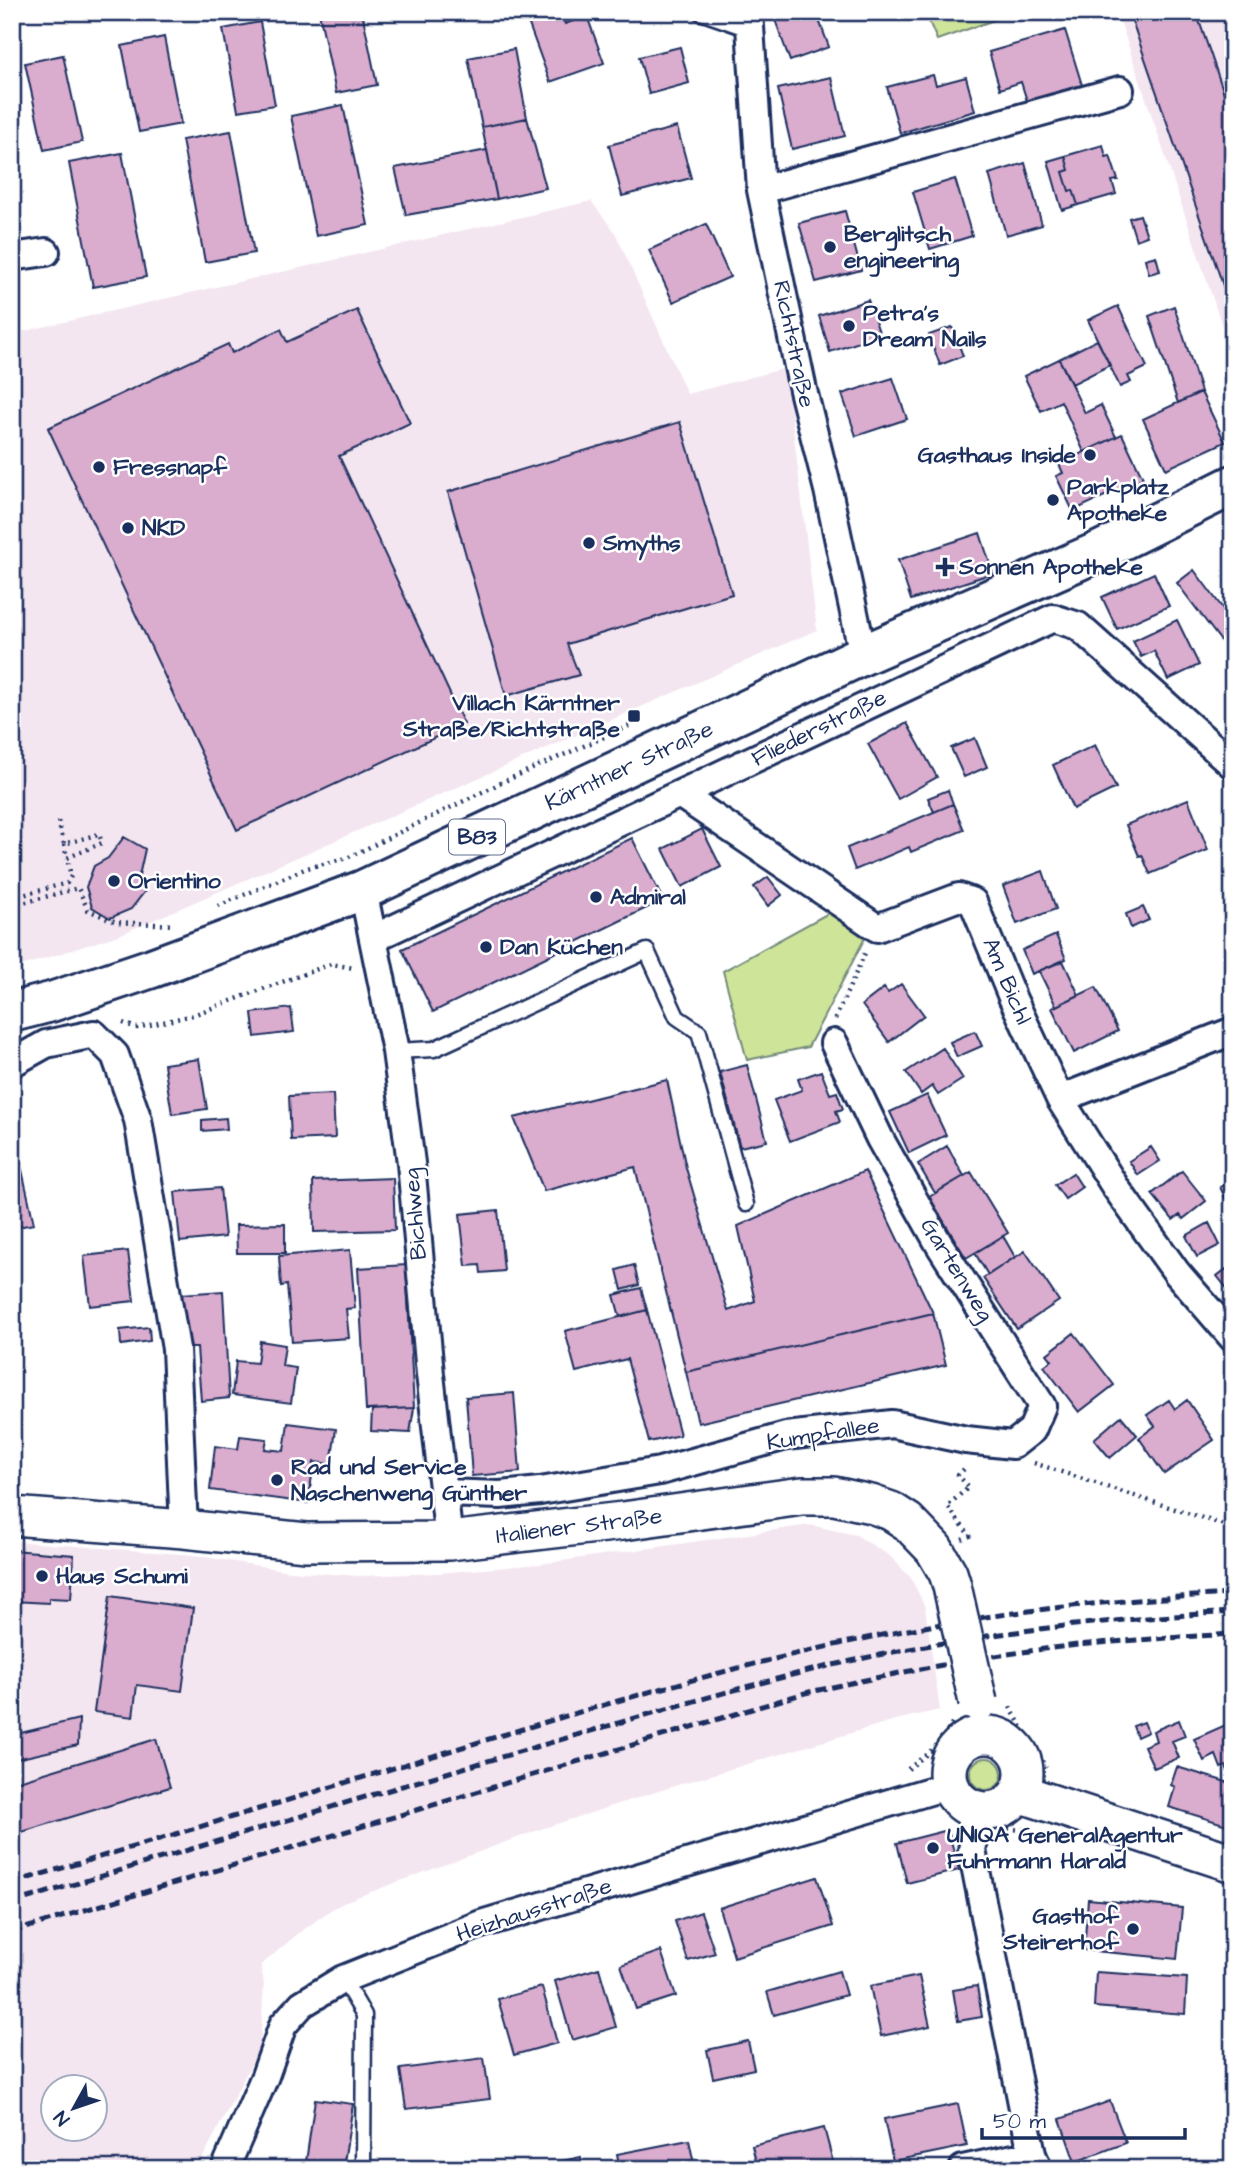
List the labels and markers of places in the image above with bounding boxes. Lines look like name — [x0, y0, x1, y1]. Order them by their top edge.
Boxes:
place label: Berglitsch engineering — [844, 218, 959, 277]
marker: Berglitsch engineering — [822, 239, 838, 255]
place label: Petra's Dream Nails — [863, 297, 987, 355]
marker: Petra's Dream Nails — [841, 318, 857, 334]
place label: Gasthaus Inside — [918, 439, 1077, 471]
marker: Gasthaus Inside — [1082, 447, 1098, 463]
place label: Fressnapf — [113, 451, 228, 483]
marker: Fressnapf — [91, 459, 107, 475]
place label: Parkplatz Apotheke — [1067, 471, 1170, 529]
marker: Parkplatz Apotheke — [1045, 492, 1061, 508]
place label: NKD — [142, 512, 185, 544]
marker: NKD — [120, 520, 136, 536]
place label: Smyths — [602, 527, 681, 561]
marker: Smyths — [581, 535, 597, 551]
place label: Sonnen Apotheke — [958, 551, 1144, 583]
marker: Sonnen Apotheke — [937, 559, 953, 575]
place label: Villach Kärntner Straße/Richtstraße — [402, 687, 621, 745]
marker: Villach Kärntner Straße/Richtstraße — [626, 708, 642, 724]
place label: Orientino — [128, 865, 221, 897]
marker: Orientino — [106, 873, 122, 889]
place label: Admiral — [610, 881, 686, 913]
marker: Admiral — [588, 889, 604, 905]
place label: Dan Küchen — [500, 931, 623, 963]
marker: Dan Küchen — [478, 939, 494, 955]
place label: Rad und Service Naschenweng Günther — [291, 1451, 527, 1510]
marker: Rad und Service Naschenweng Günther — [269, 1472, 285, 1488]
place label: Haus Schumi — [56, 1560, 188, 1592]
marker: Haus Schumi — [34, 1568, 50, 1584]
place label: UNIQA GeneralAgentur Fuhrmann Harald — [947, 1819, 1183, 1877]
marker: UNIQA GeneralAgentur Fuhrmann Harald — [925, 1840, 941, 1856]
place label: Gasthof Steirerhof — [1002, 1900, 1120, 1958]
marker: Gasthof Steirerhof — [1125, 1921, 1141, 1937]

